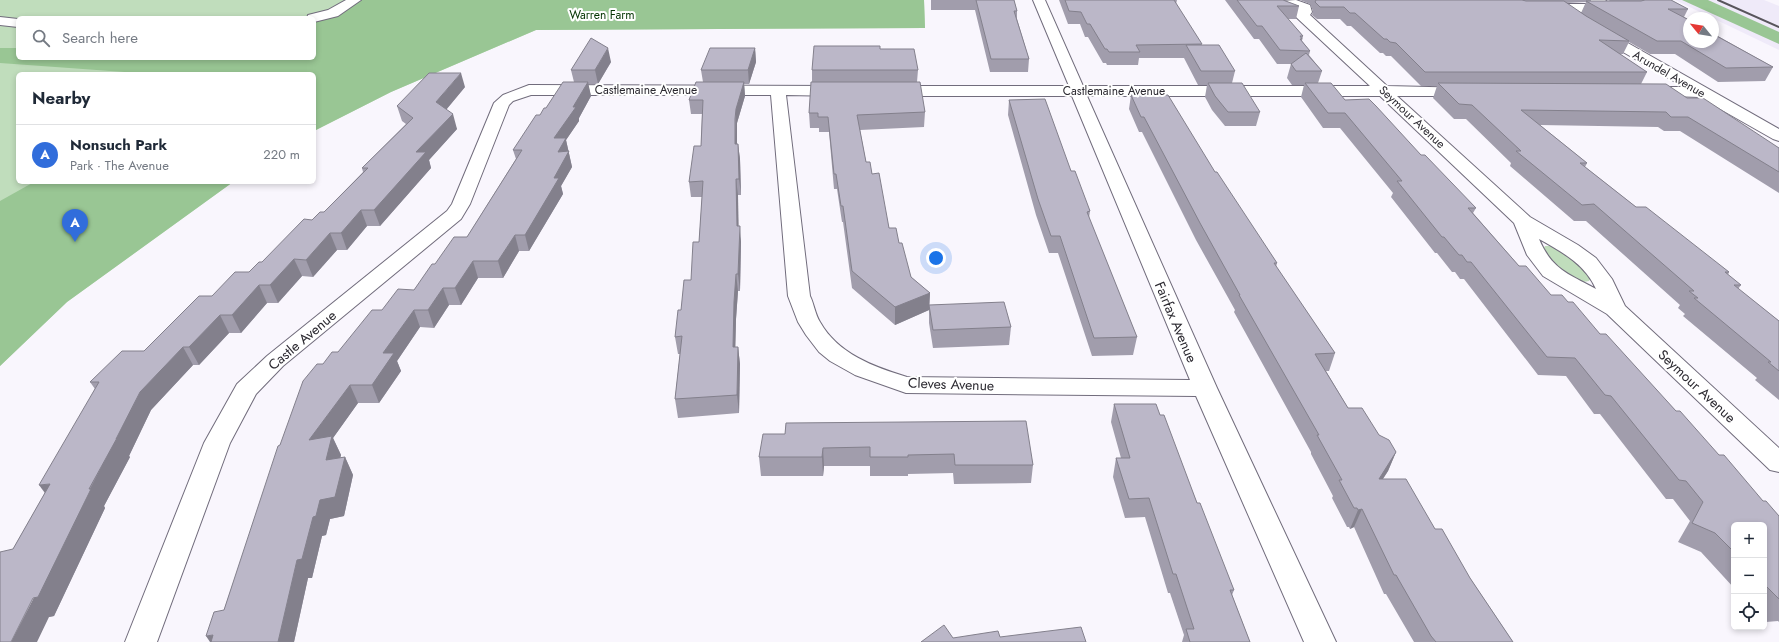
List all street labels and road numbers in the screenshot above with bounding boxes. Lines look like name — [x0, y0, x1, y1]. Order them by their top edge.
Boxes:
street label: Arundel Avenue — [1629, 46, 1709, 102]
street label: Castlemaine Avenue — [595, 81, 697, 99]
street label: Seymour Avenue — [1375, 81, 1449, 153]
street label: Castlemaine Avenue — [1063, 82, 1165, 100]
street label: Fairfax Avenue — [1150, 278, 1202, 366]
street label: Castle Avenue — [264, 305, 340, 375]
street label: Seymour Avenue — [1654, 345, 1740, 427]
street label: Cleves Avenue — [907, 372, 995, 396]

